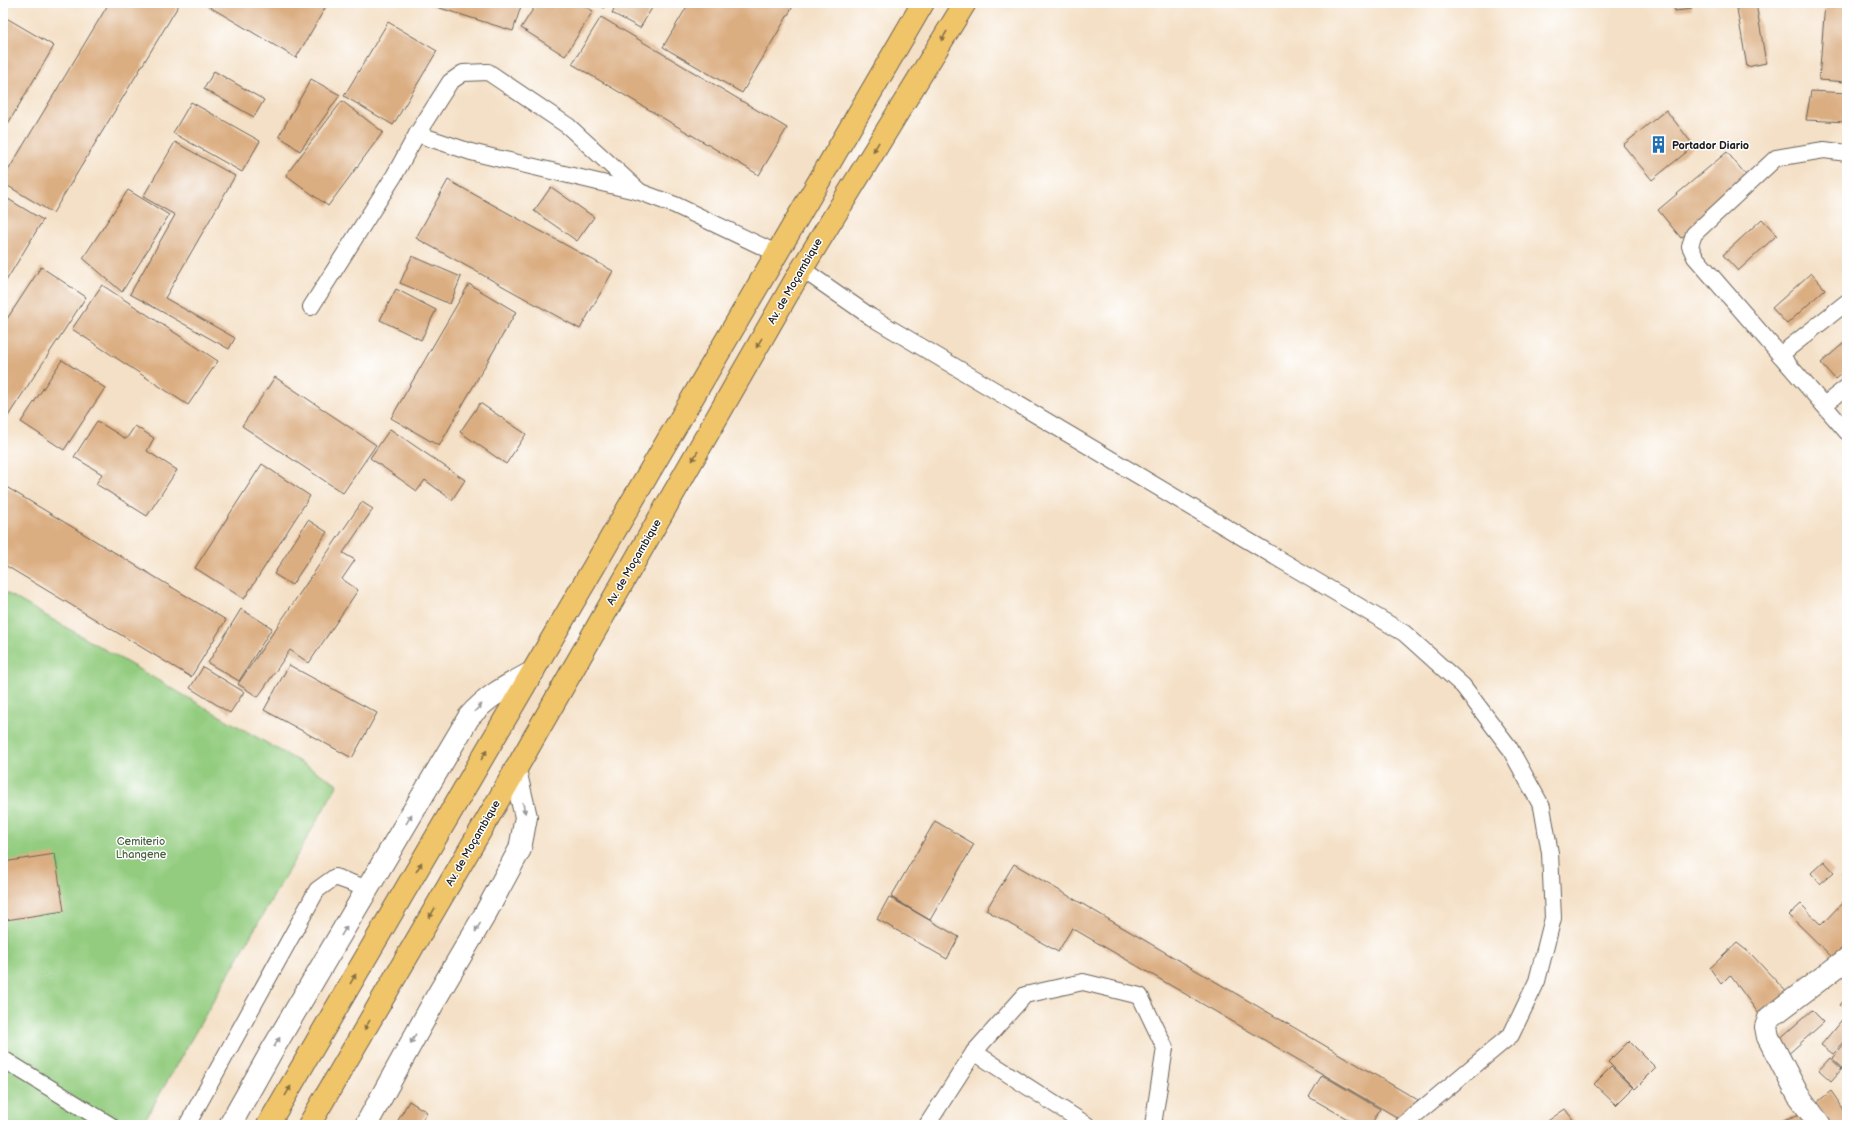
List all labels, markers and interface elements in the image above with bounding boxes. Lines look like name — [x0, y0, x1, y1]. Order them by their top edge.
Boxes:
one-way arrow — [941, 30, 948, 42]
building icon: Portador Diario — [1649, 135, 1669, 155]
place label: Portador Diario — [1672, 139, 1749, 152]
one-way arrow — [873, 141, 880, 153]
street label: Av. de Moçambique — [765, 235, 825, 326]
one-way arrow — [756, 337, 763, 349]
one-way arrow — [691, 450, 698, 462]
street label: Av. de Moçambique — [604, 516, 664, 607]
one-way arrow — [473, 703, 483, 713]
one-way arrow — [481, 749, 488, 761]
street label: Av. de Moçambique — [443, 797, 503, 888]
one-way arrow — [521, 802, 527, 814]
one-way arrow — [406, 813, 413, 824]
park label: Cemiterio Lhangene — [116, 835, 167, 861]
one-way arrow — [415, 861, 422, 873]
one-way arrow — [429, 907, 436, 919]
one-way arrow — [474, 921, 481, 932]
one-way arrow — [340, 925, 347, 937]
one-way arrow — [350, 973, 357, 985]
one-way arrow — [363, 1019, 370, 1031]
one-way arrow — [410, 1033, 417, 1045]
one-way arrow — [273, 1036, 280, 1048]
one-way arrow — [284, 1085, 291, 1097]

